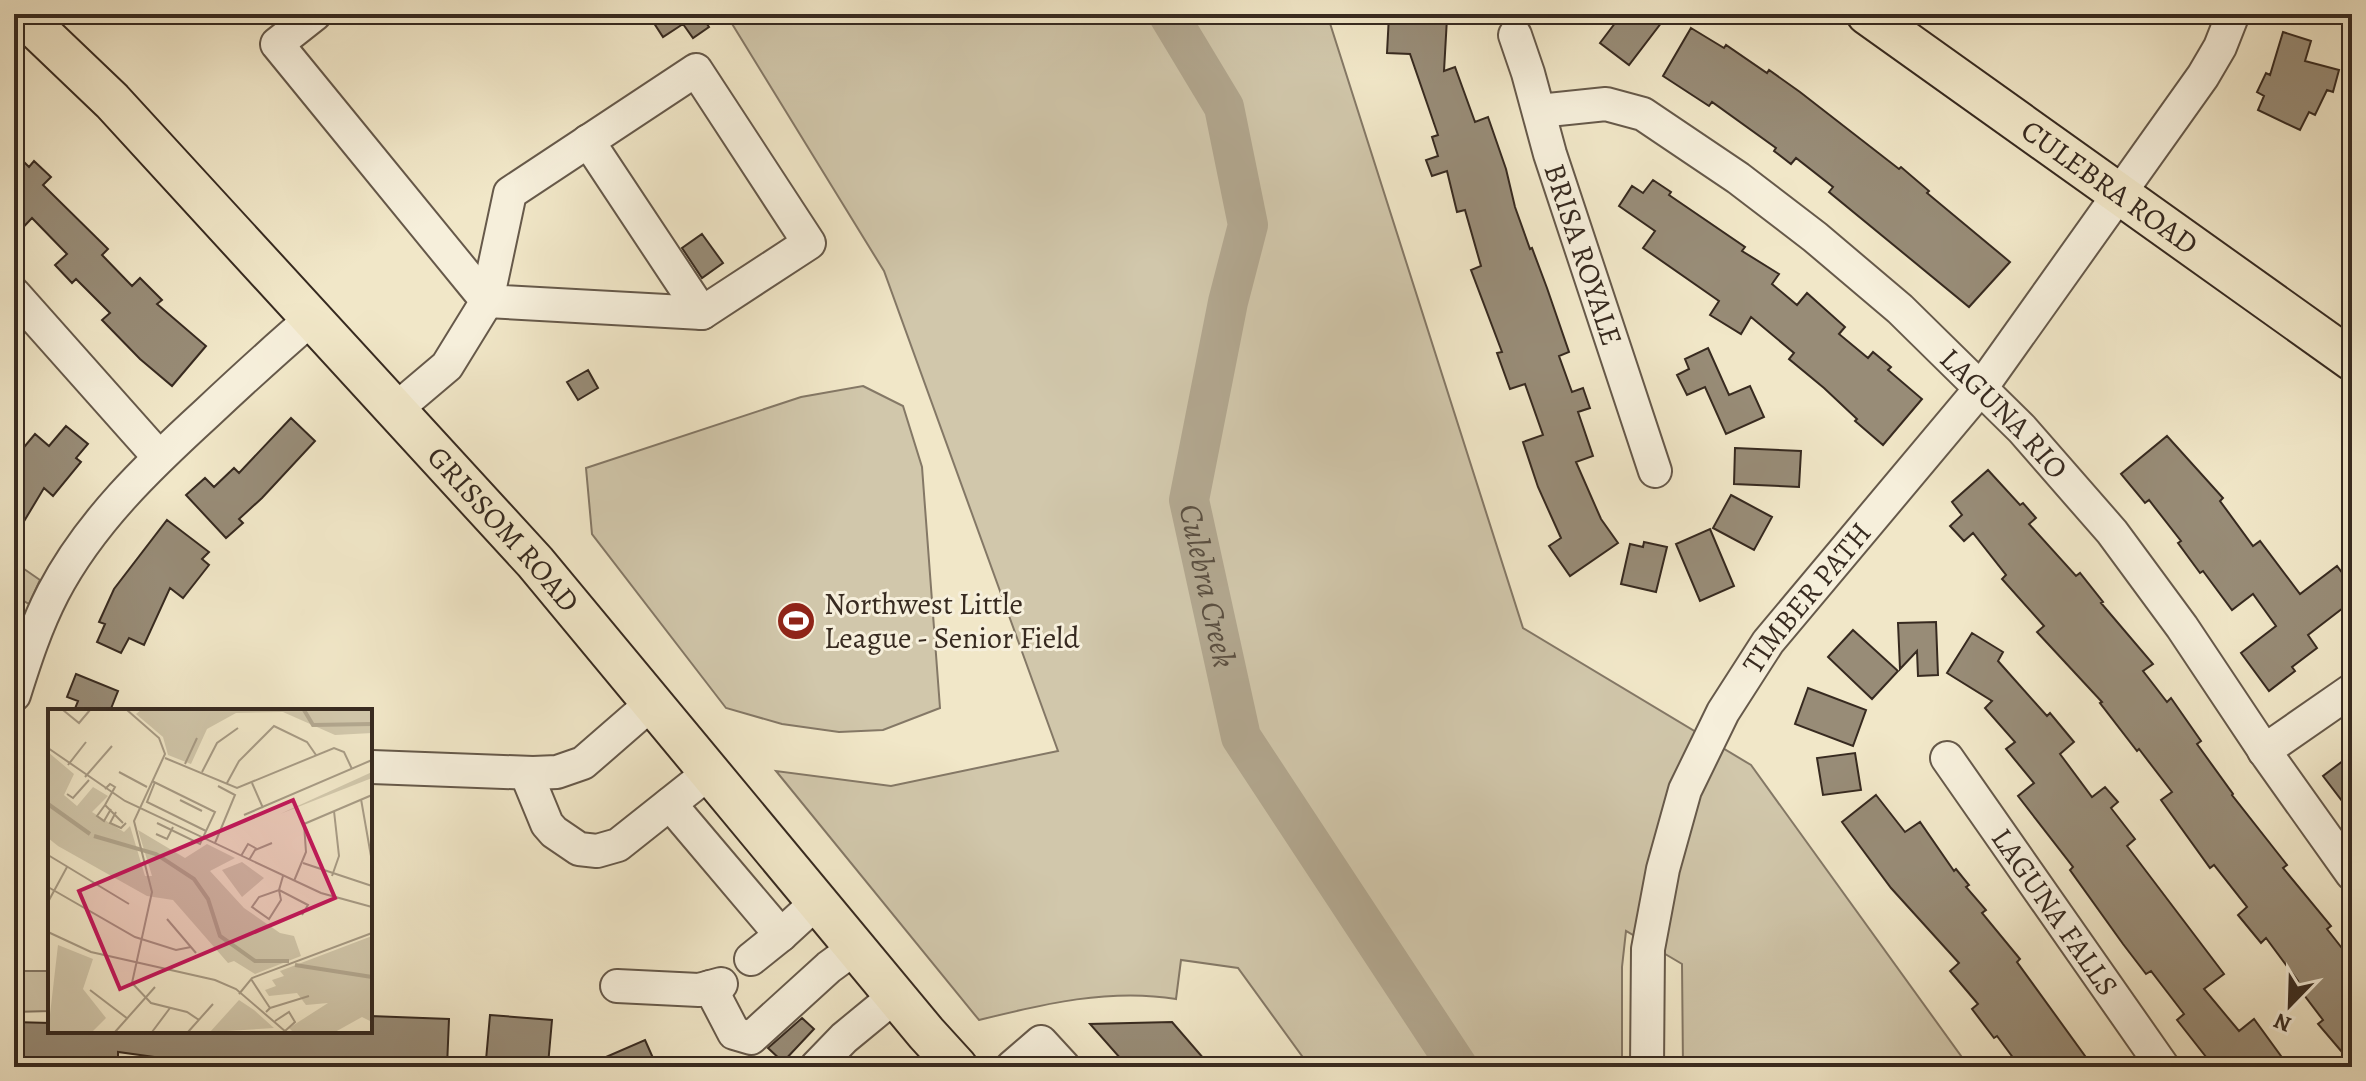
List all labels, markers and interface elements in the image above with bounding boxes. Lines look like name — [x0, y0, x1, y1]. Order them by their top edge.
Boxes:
street label: CULEBRA ROAD — [2013, 110, 2206, 264]
street label: BRISA ROYALE — [1535, 158, 1632, 351]
street label: LAGUNA RIO — [1931, 339, 2077, 488]
street label: GRISSOM ROAD — [418, 437, 588, 621]
water label: Culebra Creek — [1168, 500, 1247, 672]
street label: TIMBER PATH — [1733, 514, 1880, 681]
place label: Northwest Little League - Senior Field — [824, 584, 1080, 658]
sports icon: Northwest Little League - Senior Field — [775, 600, 817, 642]
inset map — [48, 709, 372, 1033]
street label: LAGUNA FALLS — [1982, 820, 2127, 1004]
north arrow — [2250, 965, 2330, 1045]
text: N — [2269, 1006, 2296, 1039]

